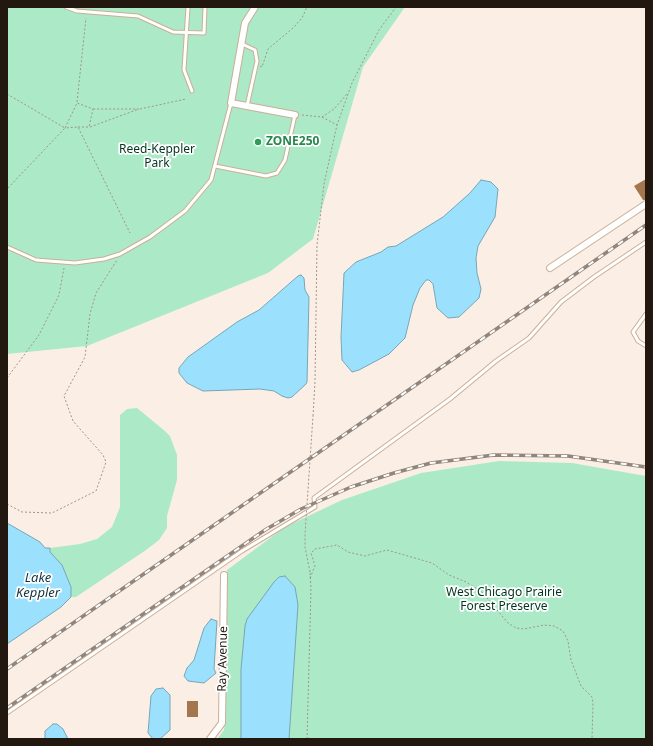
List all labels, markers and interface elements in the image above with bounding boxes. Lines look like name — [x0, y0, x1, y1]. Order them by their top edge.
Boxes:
place label: ZONE250 — [266, 135, 319, 149]
marker: ZONE250 — [253, 137, 263, 147]
park label: Reed-Keppler Park — [119, 143, 195, 171]
water label: Lake Keppler — [16, 570, 60, 601]
park label: West Chicago Prairie Forest Preserve — [446, 586, 562, 614]
street label: Ray Avenue — [215, 626, 231, 692]

